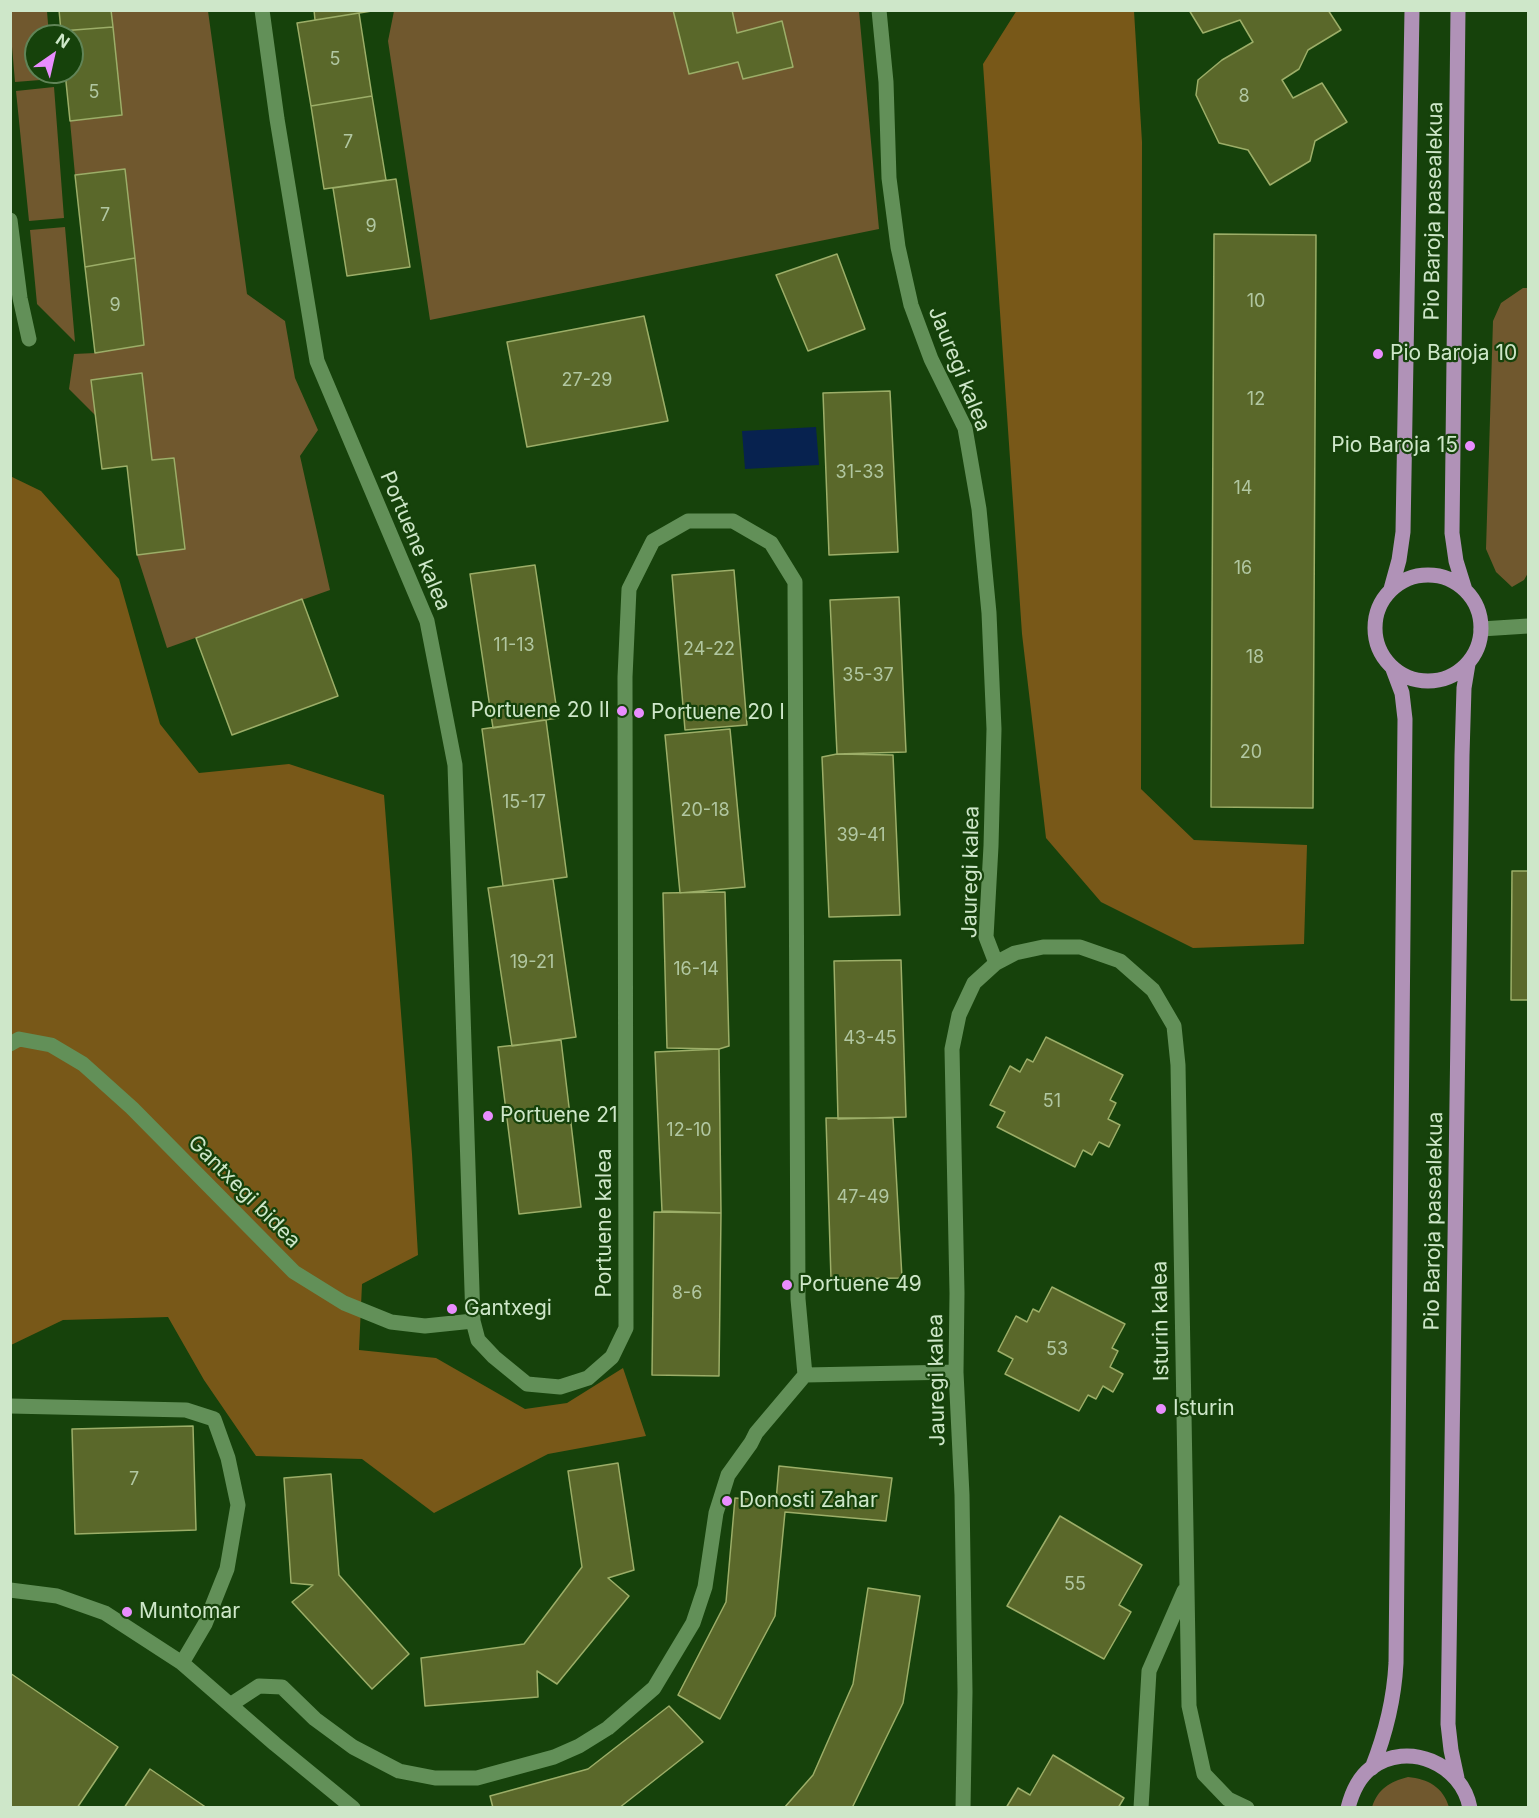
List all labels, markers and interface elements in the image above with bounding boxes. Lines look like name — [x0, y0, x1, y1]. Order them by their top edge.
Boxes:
north arrow — [24, 24, 84, 84]
text: N — [52, 29, 74, 52]
house number: 5 — [330, 49, 340, 71]
house number: 5 — [89, 82, 99, 104]
house number: 8 — [1238, 86, 1250, 108]
street label: Pio Baroja pasealekua — [1419, 101, 1449, 321]
house number: 7 — [343, 132, 353, 154]
house number: 7 — [100, 205, 110, 227]
house number: 9 — [365, 216, 377, 238]
house number: 10 — [1247, 291, 1265, 313]
house number: 9 — [109, 295, 121, 317]
street label: Jauregi kalea — [922, 303, 996, 435]
place label: Pio Baroja 10 — [1390, 341, 1517, 367]
marker: Pio Baroja 10 — [1371, 347, 1385, 361]
house number: 27-29 — [562, 370, 612, 392]
house number: 12 — [1247, 389, 1265, 411]
place label: Pio Baroja 15 — [1331, 433, 1458, 459]
marker: Pio Baroja 15 — [1463, 439, 1477, 453]
house number: 31-33 — [836, 462, 884, 484]
street label: Portuene kalea — [374, 468, 456, 614]
house number: 14 — [1234, 478, 1252, 500]
house number: 16 — [1234, 558, 1252, 580]
house number: 11-13 — [493, 635, 535, 657]
house number: 24-22 — [683, 639, 735, 661]
house number: 18 — [1246, 647, 1264, 669]
house number: 35-37 — [842, 665, 894, 687]
place label: Portuene 20 II — [471, 698, 610, 724]
place label: Portuene 20 I — [651, 700, 785, 726]
marker: Portuene 20 II — [615, 704, 629, 718]
marker: Portuene 20 I — [632, 706, 646, 720]
house number: 20 — [1240, 742, 1262, 764]
house number: 15-17 — [502, 792, 546, 814]
house number: 20-18 — [680, 800, 730, 822]
street label: Jauregi kalea — [957, 806, 985, 938]
house number: 39-41 — [836, 825, 886, 847]
house number: 19-21 — [510, 952, 554, 974]
house number: 16-14 — [673, 959, 719, 981]
house number: 43-45 — [843, 1028, 897, 1050]
house number: 51 — [1043, 1091, 1061, 1113]
place label: Portuene 21 — [500, 1103, 618, 1129]
marker: Portuene 21 — [481, 1109, 495, 1123]
street label: Pio Baroja pasealekua — [1419, 1111, 1449, 1331]
house number: 12-10 — [666, 1120, 712, 1142]
street label: Gantxegi bidea — [182, 1130, 306, 1254]
street label: Portuene kalea — [592, 1149, 618, 1297]
house number: 47-49 — [837, 1187, 889, 1209]
street label: Isturin kalea — [1147, 1261, 1175, 1381]
place label: Portuene 49 — [799, 1272, 922, 1298]
marker: Portuene 49 — [780, 1278, 794, 1292]
house number: 8-6 — [672, 1283, 702, 1305]
place label: Gantxegi — [464, 1296, 552, 1322]
marker: Gantxegi — [445, 1302, 459, 1316]
street label: Jauregi kalea — [923, 1314, 951, 1446]
house number: 53 — [1046, 1339, 1068, 1361]
place label: Isturin — [1173, 1396, 1235, 1422]
marker: Isturin — [1154, 1402, 1168, 1416]
house number: 7 — [129, 1469, 139, 1491]
place label: Donosti Zahar — [739, 1488, 878, 1514]
marker: Donosti Zahar — [720, 1494, 734, 1508]
house number: 55 — [1064, 1574, 1086, 1596]
place label: Muntomar — [139, 1599, 240, 1625]
marker: Muntomar — [120, 1605, 134, 1619]

